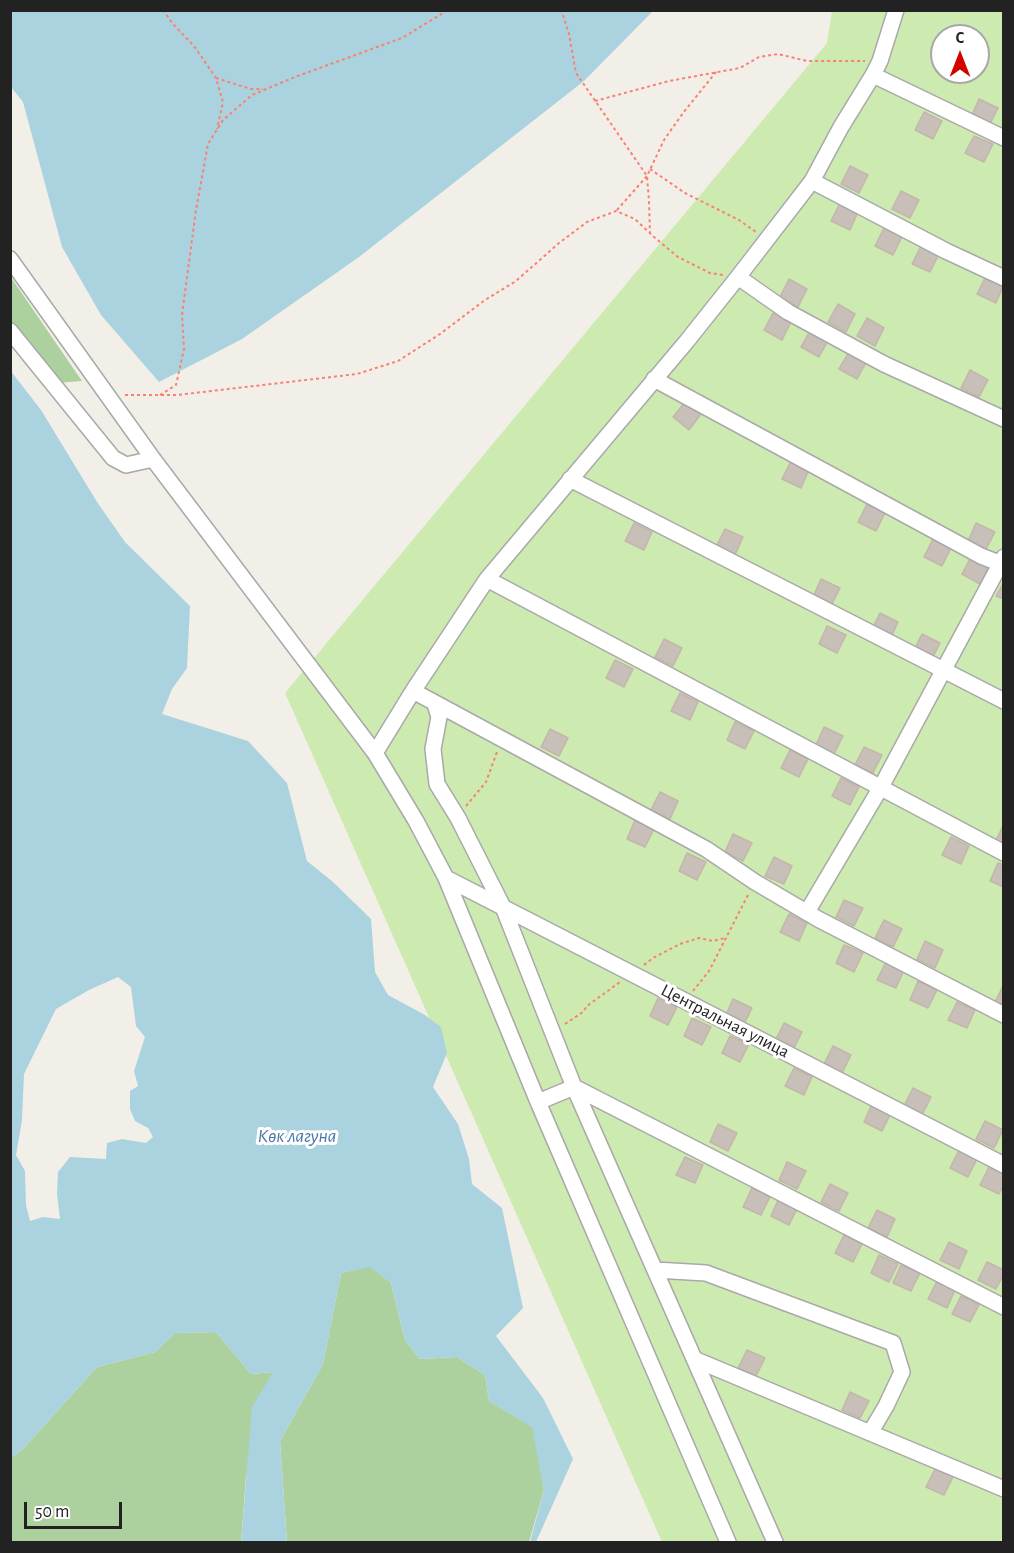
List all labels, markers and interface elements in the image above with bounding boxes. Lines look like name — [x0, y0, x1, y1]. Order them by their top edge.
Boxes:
north arrow — [930, 24, 990, 84]
text: С — [956, 30, 964, 46]
street label: Центральная улица — [657, 979, 793, 1063]
water label: Көк лагуна — [258, 1124, 336, 1148]
scale bar — [27, 1490, 124, 1528]
text: 50 m — [35, 1503, 69, 1521]

